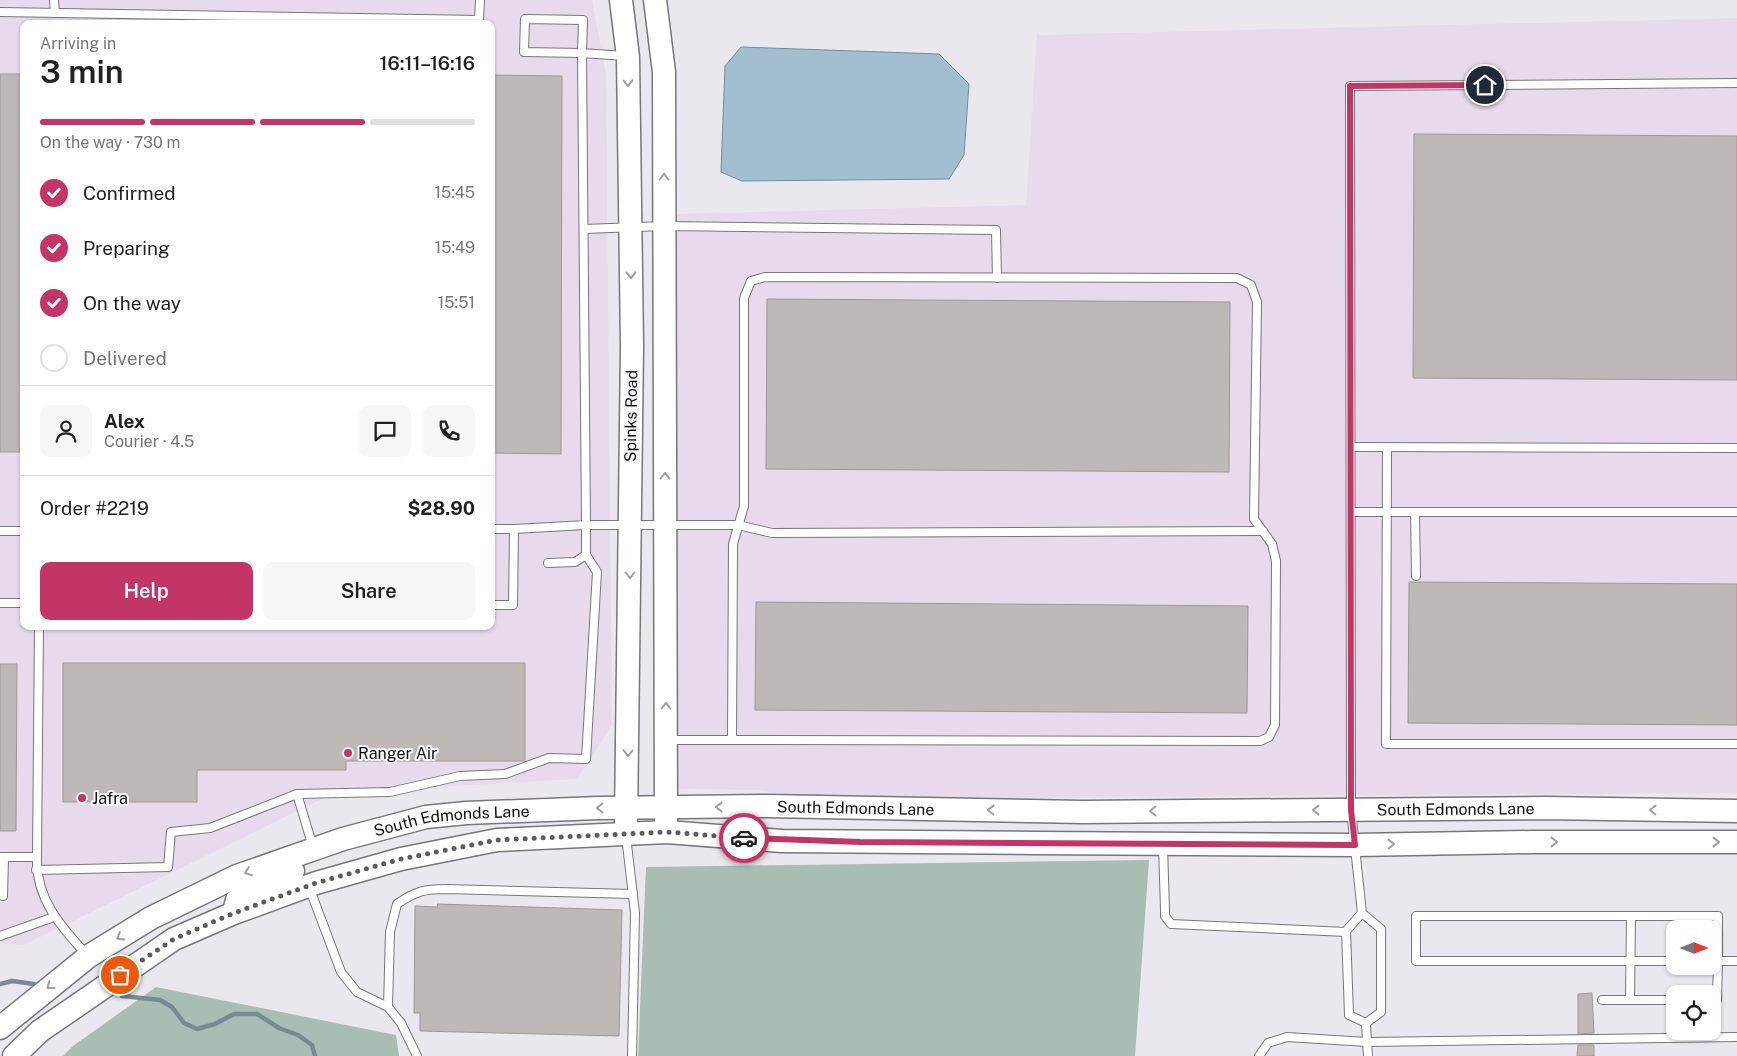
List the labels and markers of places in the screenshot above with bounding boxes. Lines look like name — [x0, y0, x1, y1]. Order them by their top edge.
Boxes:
pin — [1464, 64, 1506, 106]
place label: Ranger Air — [358, 744, 437, 763]
marker: Ranger Air — [342, 747, 354, 759]
place label: Jafra — [92, 789, 128, 808]
marker: Jafra — [76, 792, 88, 804]
pin — [99, 954, 141, 996]

